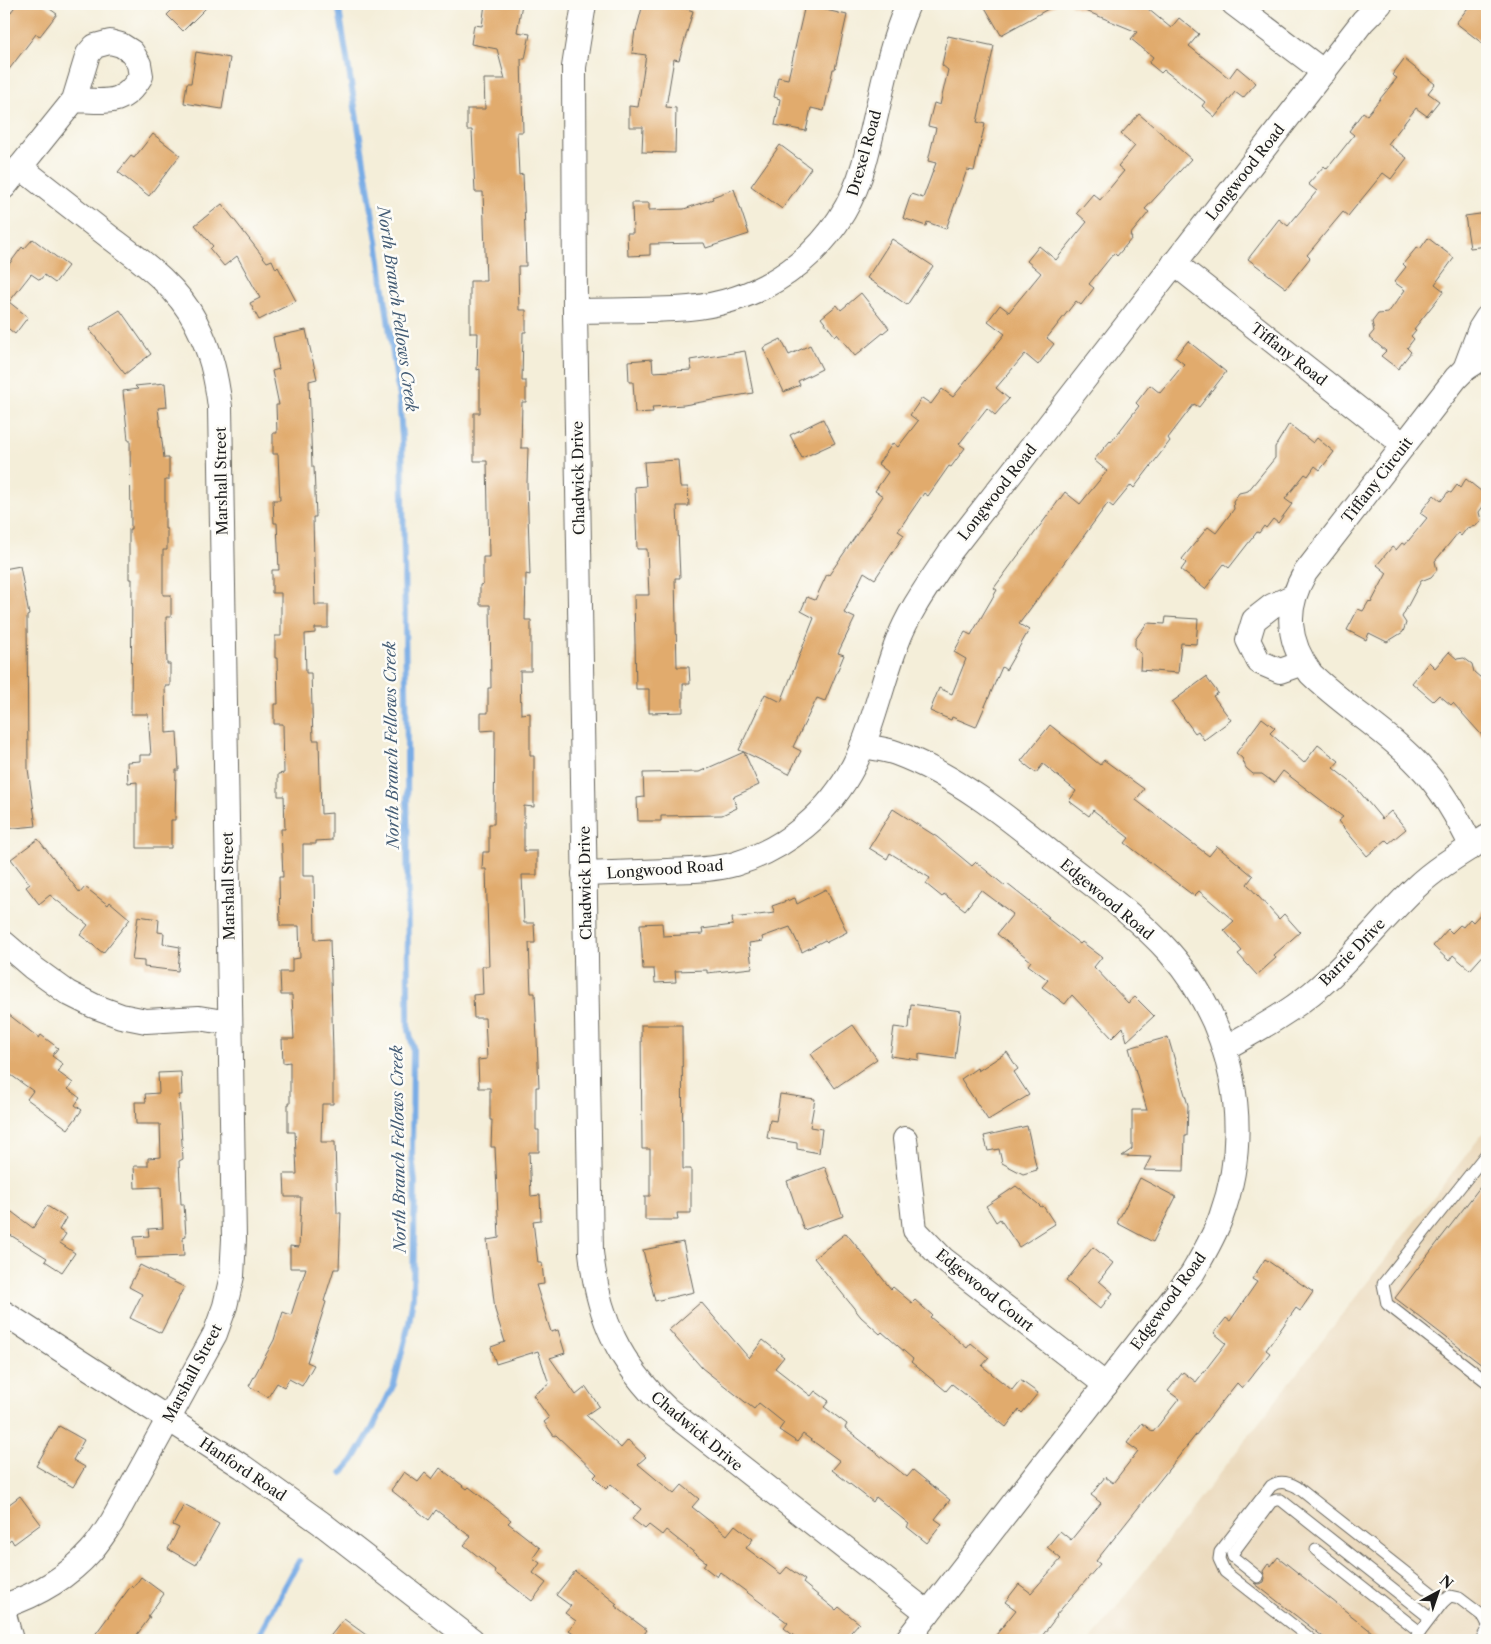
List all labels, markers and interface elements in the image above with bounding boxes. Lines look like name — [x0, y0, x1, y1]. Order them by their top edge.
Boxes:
street label: Drexel Road — [843, 108, 885, 198]
street label: Longwood Road — [1202, 120, 1288, 224]
water label: North Branch Fellows Creek — [373, 203, 422, 414]
street label: Tiffany Road — [1247, 318, 1331, 390]
street label: Chadwick Drive — [568, 421, 588, 535]
street label: Marshall Street — [211, 426, 231, 535]
street label: Tiffany Circuit — [1338, 433, 1417, 527]
street label: Longwood Road — [954, 440, 1040, 544]
water label: North Branch Fellows Creek — [379, 640, 403, 851]
street label: Chadwick Drive — [575, 826, 595, 940]
street label: Marshall Street — [218, 831, 238, 940]
street label: Edgewood Road — [1056, 854, 1158, 944]
street label: Longwood Road — [606, 855, 724, 883]
street label: Barrie Drive — [1315, 914, 1389, 990]
water label: North Branch Fellows Creek — [386, 1044, 410, 1255]
street label: Edgewood Court — [932, 1245, 1038, 1336]
street label: Edgewood Road — [1126, 1248, 1210, 1354]
street label: Marshall Street — [158, 1320, 226, 1425]
street label: Chadwick Drive — [647, 1387, 747, 1475]
street label: Hanford Road — [196, 1433, 290, 1505]
north arrow — [1414, 1566, 1464, 1616]
text: N — [1436, 1571, 1457, 1593]

